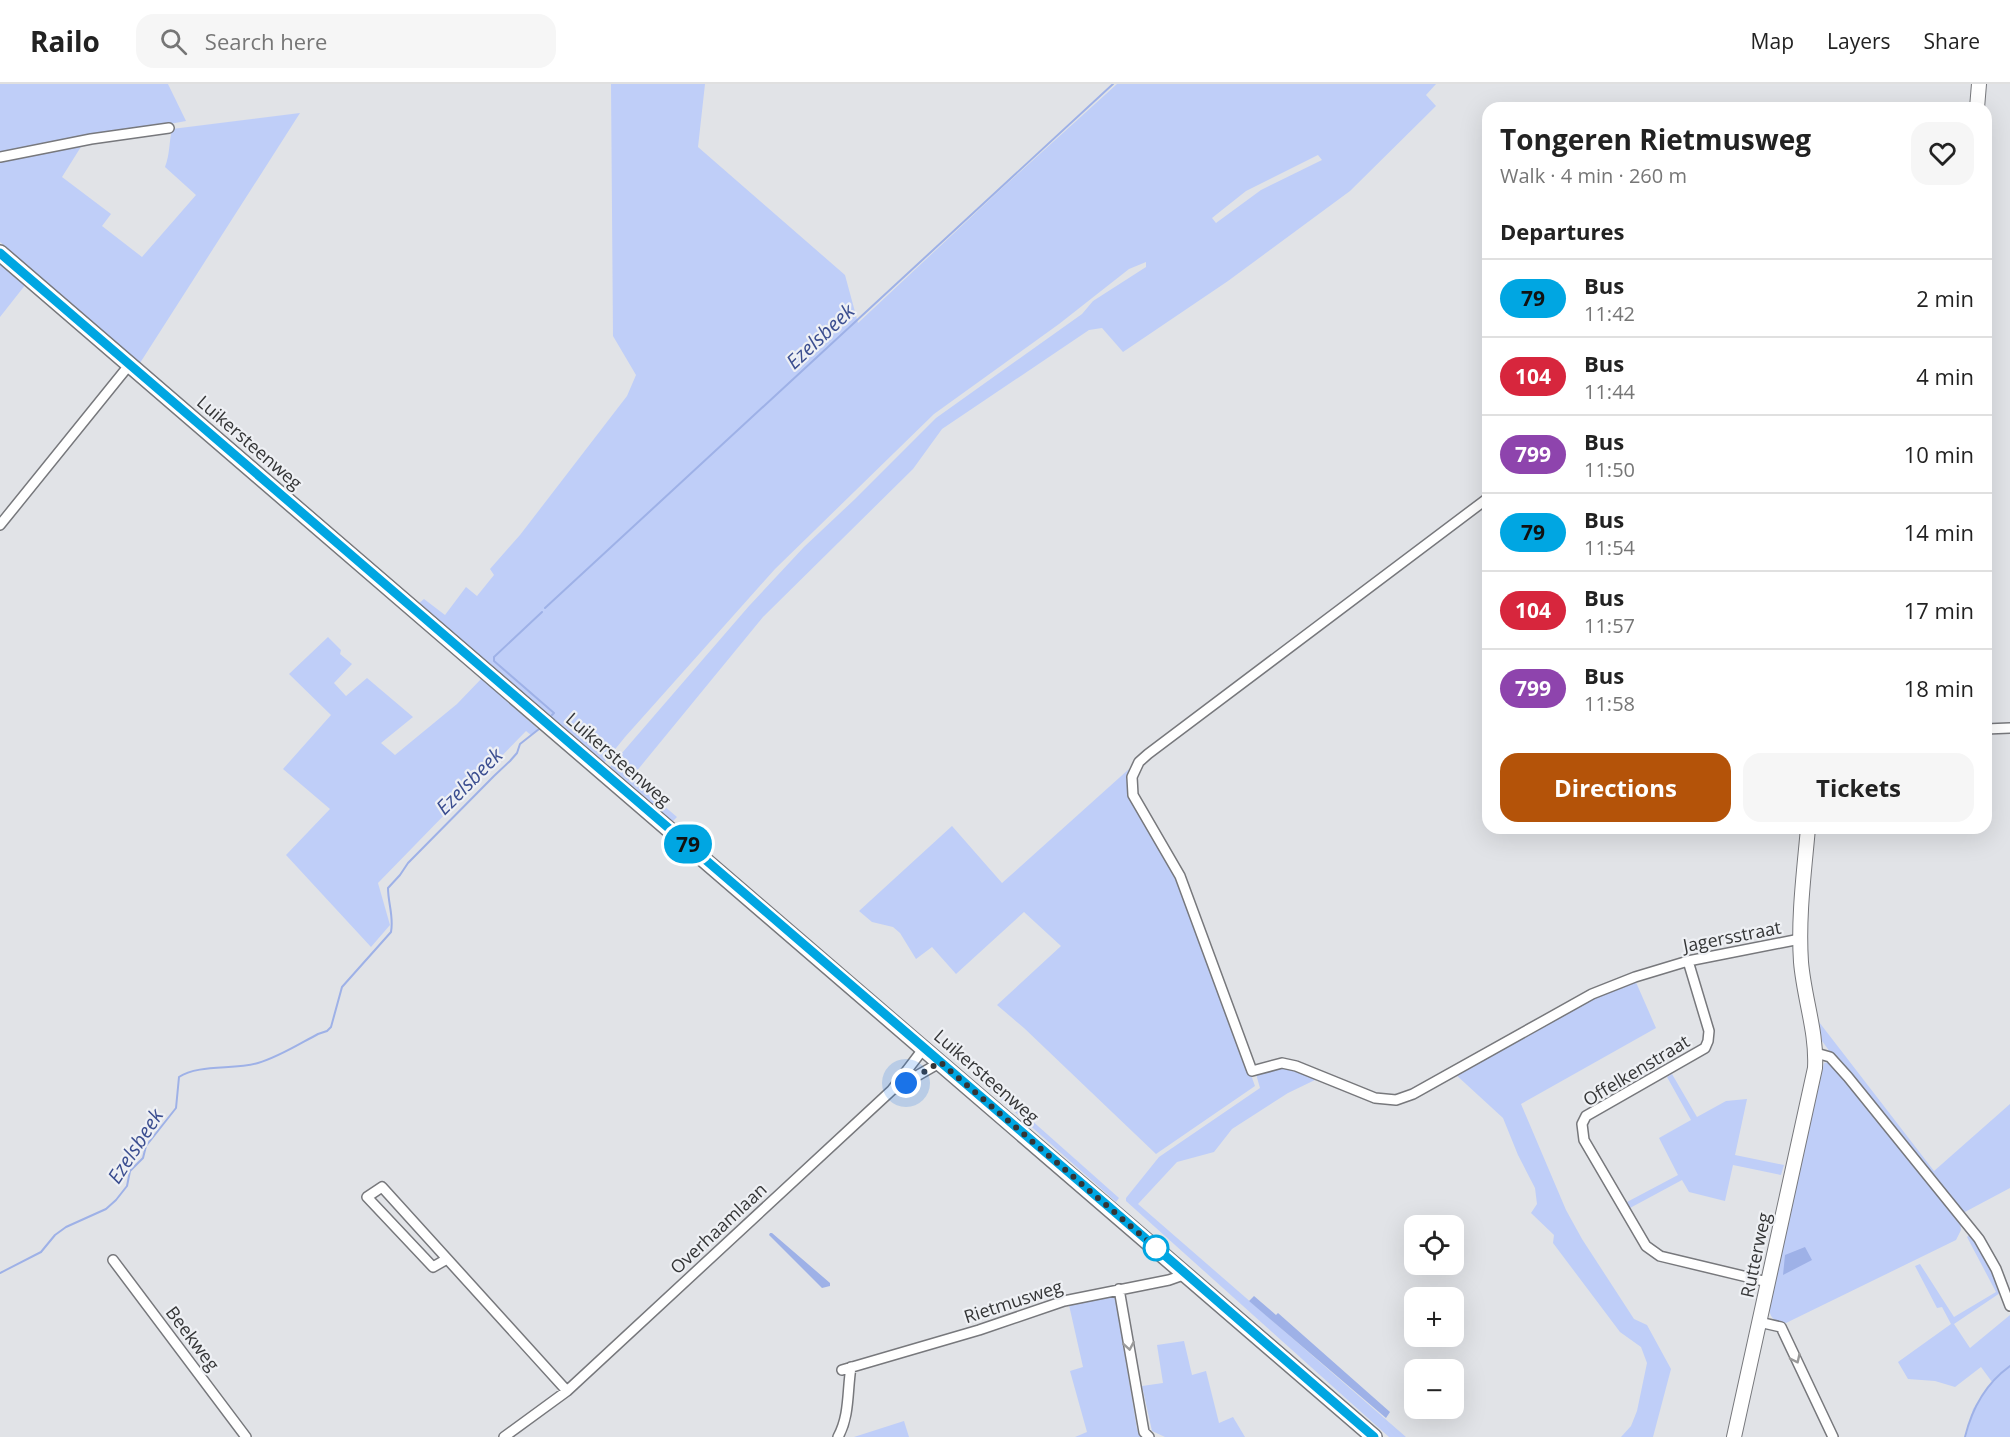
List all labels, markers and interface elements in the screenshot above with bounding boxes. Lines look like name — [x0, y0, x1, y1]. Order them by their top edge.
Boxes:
search box — [136, 14, 556, 68]
text: Railo — [30, 22, 100, 60]
icon: search — [157, 25, 190, 58]
text: Search here — [205, 26, 327, 56]
text: Map — [1751, 27, 1794, 55]
text: Layers — [1827, 27, 1891, 55]
text: Share — [1924, 27, 1980, 55]
text: Tongeren Rietmusweg — [1500, 120, 1811, 158]
button: heart — [1911, 122, 1974, 185]
text: Walk · 4 min · 260 m — [1500, 162, 1687, 189]
text: Departures — [1500, 216, 1624, 246]
text: Bus — [1584, 270, 1624, 300]
text: 2 min — [1916, 283, 1974, 313]
text: 79 — [1521, 284, 1545, 312]
water label: Ezelsbeek — [780, 297, 861, 375]
text: 11:42 — [1584, 300, 1635, 327]
text: Bus — [1584, 348, 1624, 378]
text: 4 min — [1916, 361, 1974, 391]
text: 104 — [1515, 362, 1551, 390]
text: 11:44 — [1584, 378, 1635, 405]
street label: Luikersteenweg — [192, 390, 308, 494]
text: Bus — [1584, 426, 1624, 456]
text: 10 min — [1904, 439, 1974, 469]
text: 799 — [1515, 440, 1551, 468]
text: 11:50 — [1584, 456, 1635, 483]
text: Bus — [1584, 504, 1624, 534]
text: 14 min — [1904, 517, 1974, 547]
text: 79 — [1521, 518, 1545, 546]
text: 11:54 — [1584, 534, 1635, 561]
text: Bus — [1584, 582, 1624, 612]
text: 17 min — [1904, 595, 1974, 625]
text: 104 — [1515, 596, 1551, 624]
text: 11:57 — [1584, 612, 1635, 639]
text: Bus — [1584, 660, 1624, 690]
text: 18 min — [1904, 673, 1974, 703]
text: 799 — [1515, 674, 1551, 702]
text: 11:58 — [1584, 690, 1635, 717]
street label: Luikersteenweg — [561, 707, 677, 811]
water label: Ezelsbeek — [430, 741, 509, 820]
button: Directions — [1500, 753, 1731, 822]
button: Tickets — [1743, 753, 1974, 822]
line badge: 79 — [661, 824, 715, 864]
text: 79 — [676, 830, 700, 858]
street label: Jagersstraat — [1679, 915, 1783, 958]
street label: Luikersteenweg — [929, 1024, 1045, 1128]
street label: Offelkenstraat — [1578, 1029, 1694, 1111]
your location — [891, 1068, 921, 1098]
water label: Ezelsbeek — [101, 1102, 170, 1189]
street label: Overhaamlaan — [665, 1177, 771, 1279]
street label: Rutterweg — [1734, 1210, 1776, 1300]
map controls — [1404, 1215, 1464, 1419]
button: locate — [1404, 1215, 1464, 1275]
unlabelled marker — [1143, 1235, 1169, 1261]
street label: Rietmusweg — [961, 1274, 1066, 1328]
button: + — [1404, 1287, 1464, 1347]
street label: Beekweg — [161, 1301, 225, 1375]
one-way arrow — [1122, 1341, 1135, 1351]
one-way arrow — [1789, 1353, 1801, 1364]
button: − — [1404, 1359, 1464, 1419]

